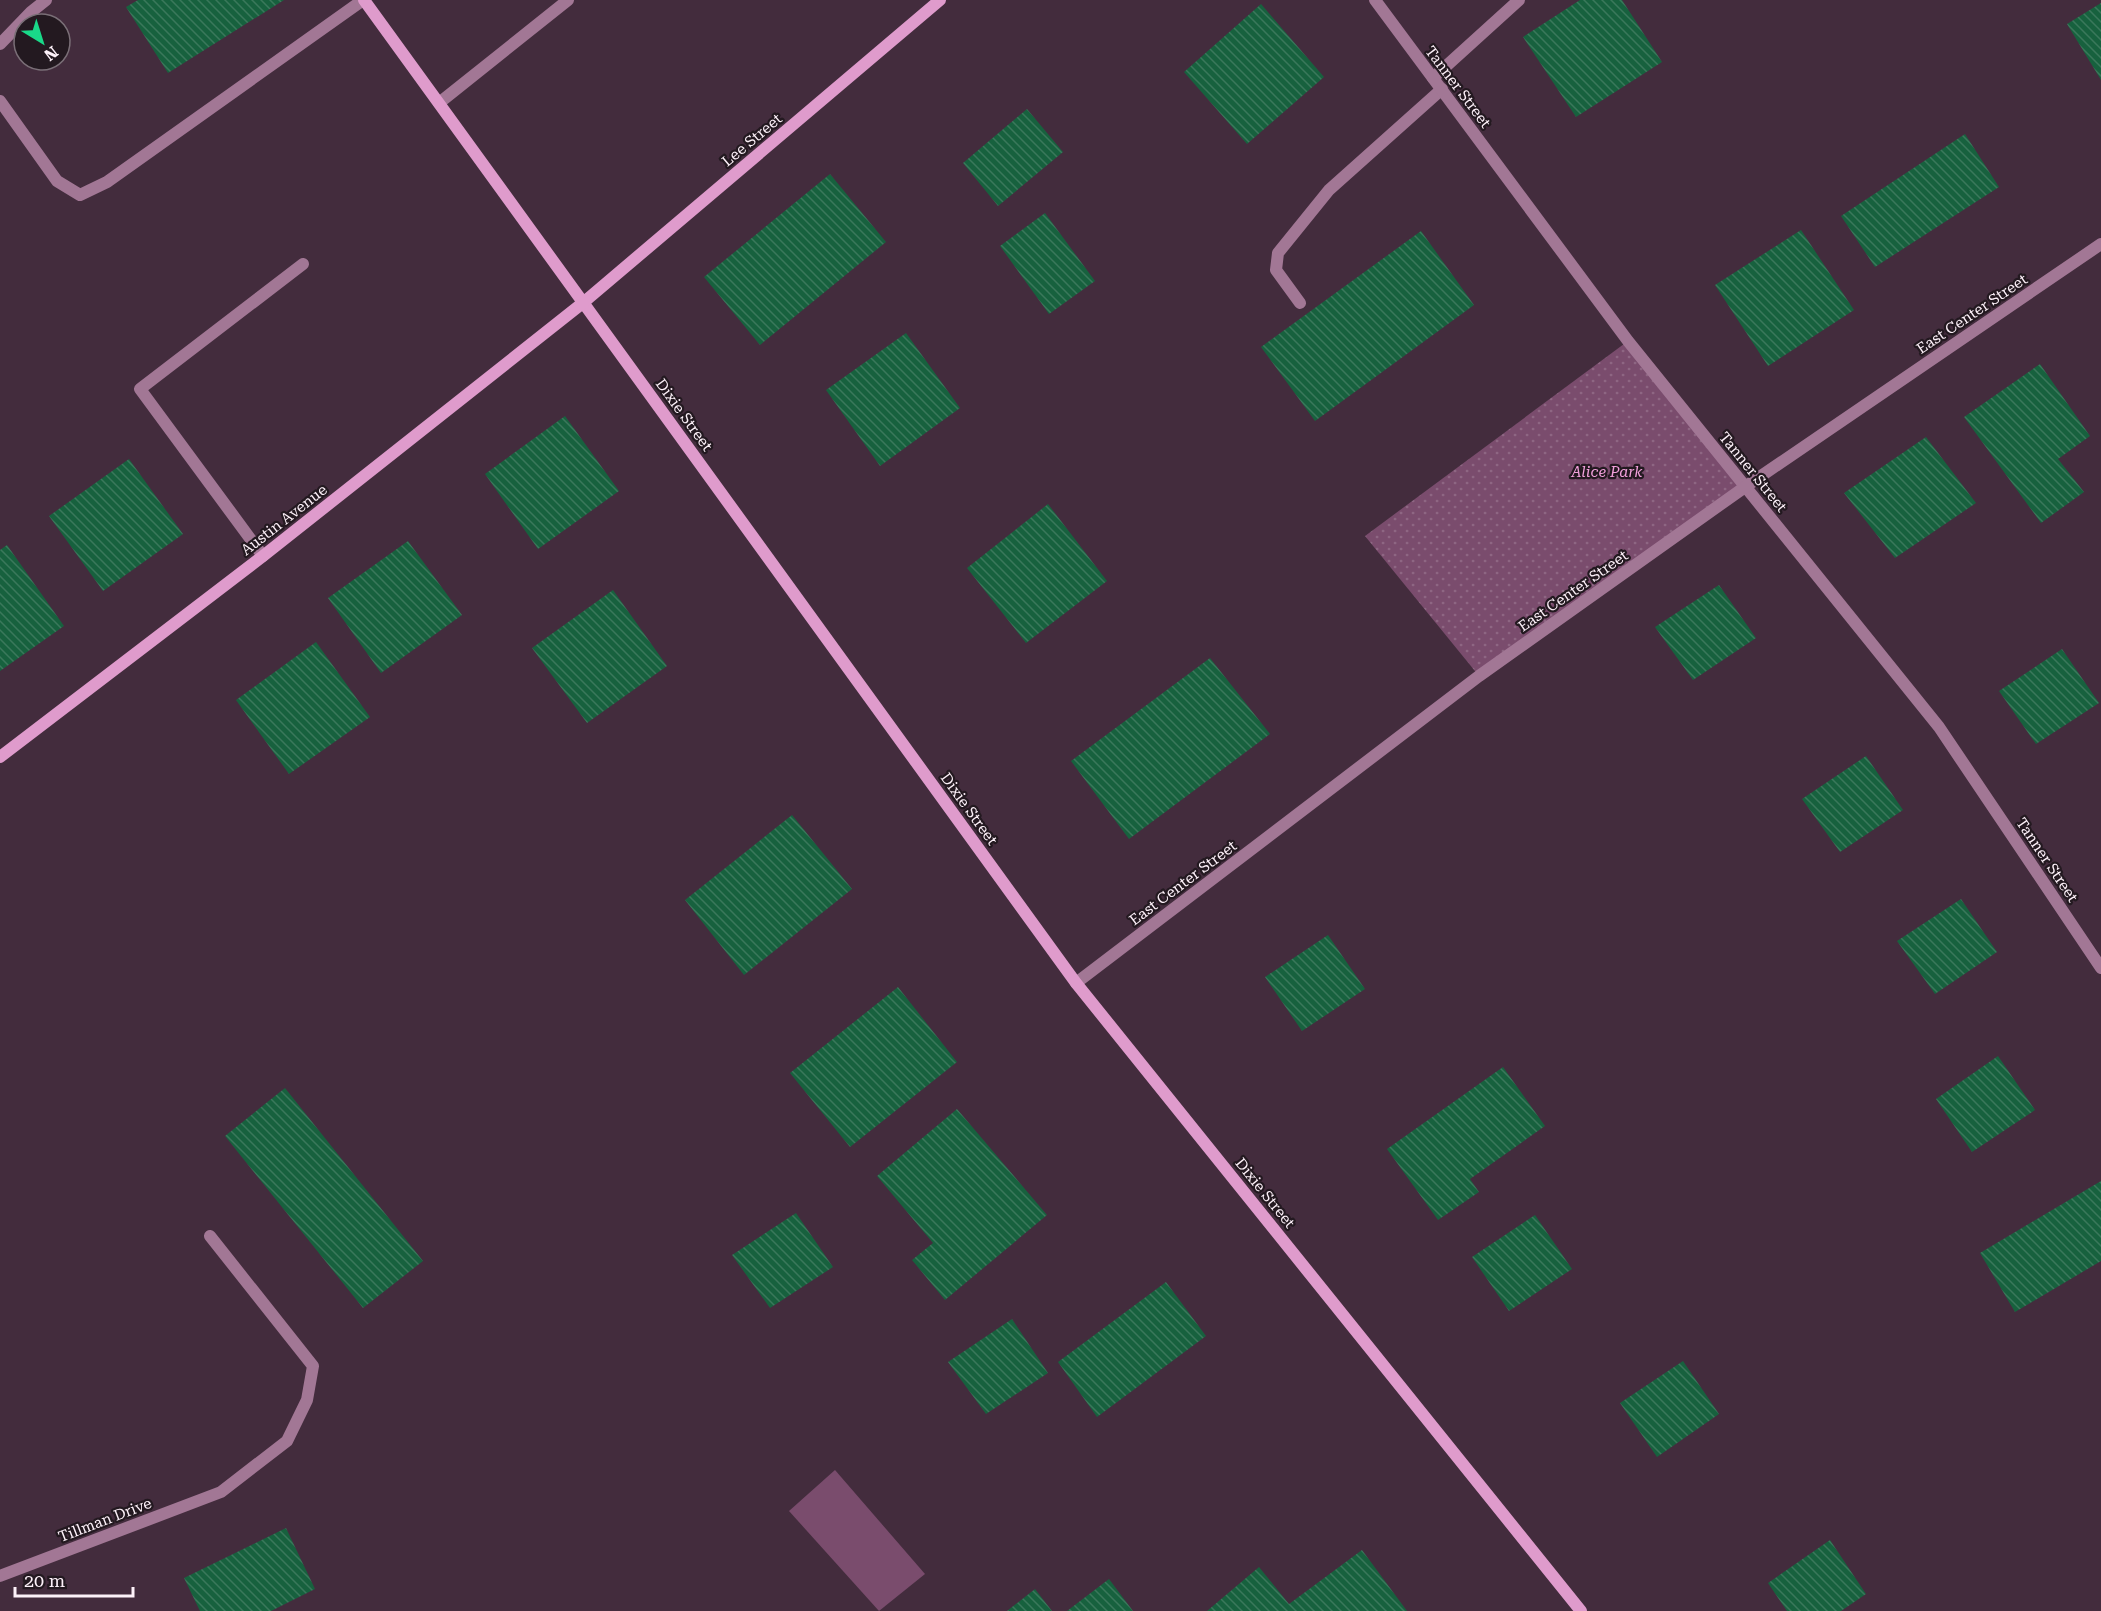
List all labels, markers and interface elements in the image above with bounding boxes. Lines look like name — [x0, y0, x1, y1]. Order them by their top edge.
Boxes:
north arrow — [12, 12, 72, 72]
text: N — [40, 42, 62, 65]
street label: Tanner Street — [1421, 43, 1495, 132]
street label: Lee Street — [718, 109, 786, 170]
street label: East Center Street — [1913, 270, 2031, 358]
street label: Dixie Street — [652, 375, 716, 455]
street label: Tanner Street — [1715, 428, 1791, 516]
park label: Alice Park — [1571, 463, 1643, 481]
street label: Austin Avenue — [237, 481, 331, 559]
street label: East Center Street — [1515, 546, 1632, 636]
street label: Dixie Street — [937, 769, 1001, 849]
street label: Tanner Street — [2012, 814, 2082, 906]
street label: East Center Street — [1126, 837, 1241, 929]
street label: Dixie Street — [1231, 1154, 1299, 1232]
street label: Tillman Drive — [56, 1494, 154, 1546]
scale bar — [15, 1560, 134, 1598]
text: 20 m — [24, 1570, 65, 1591]

